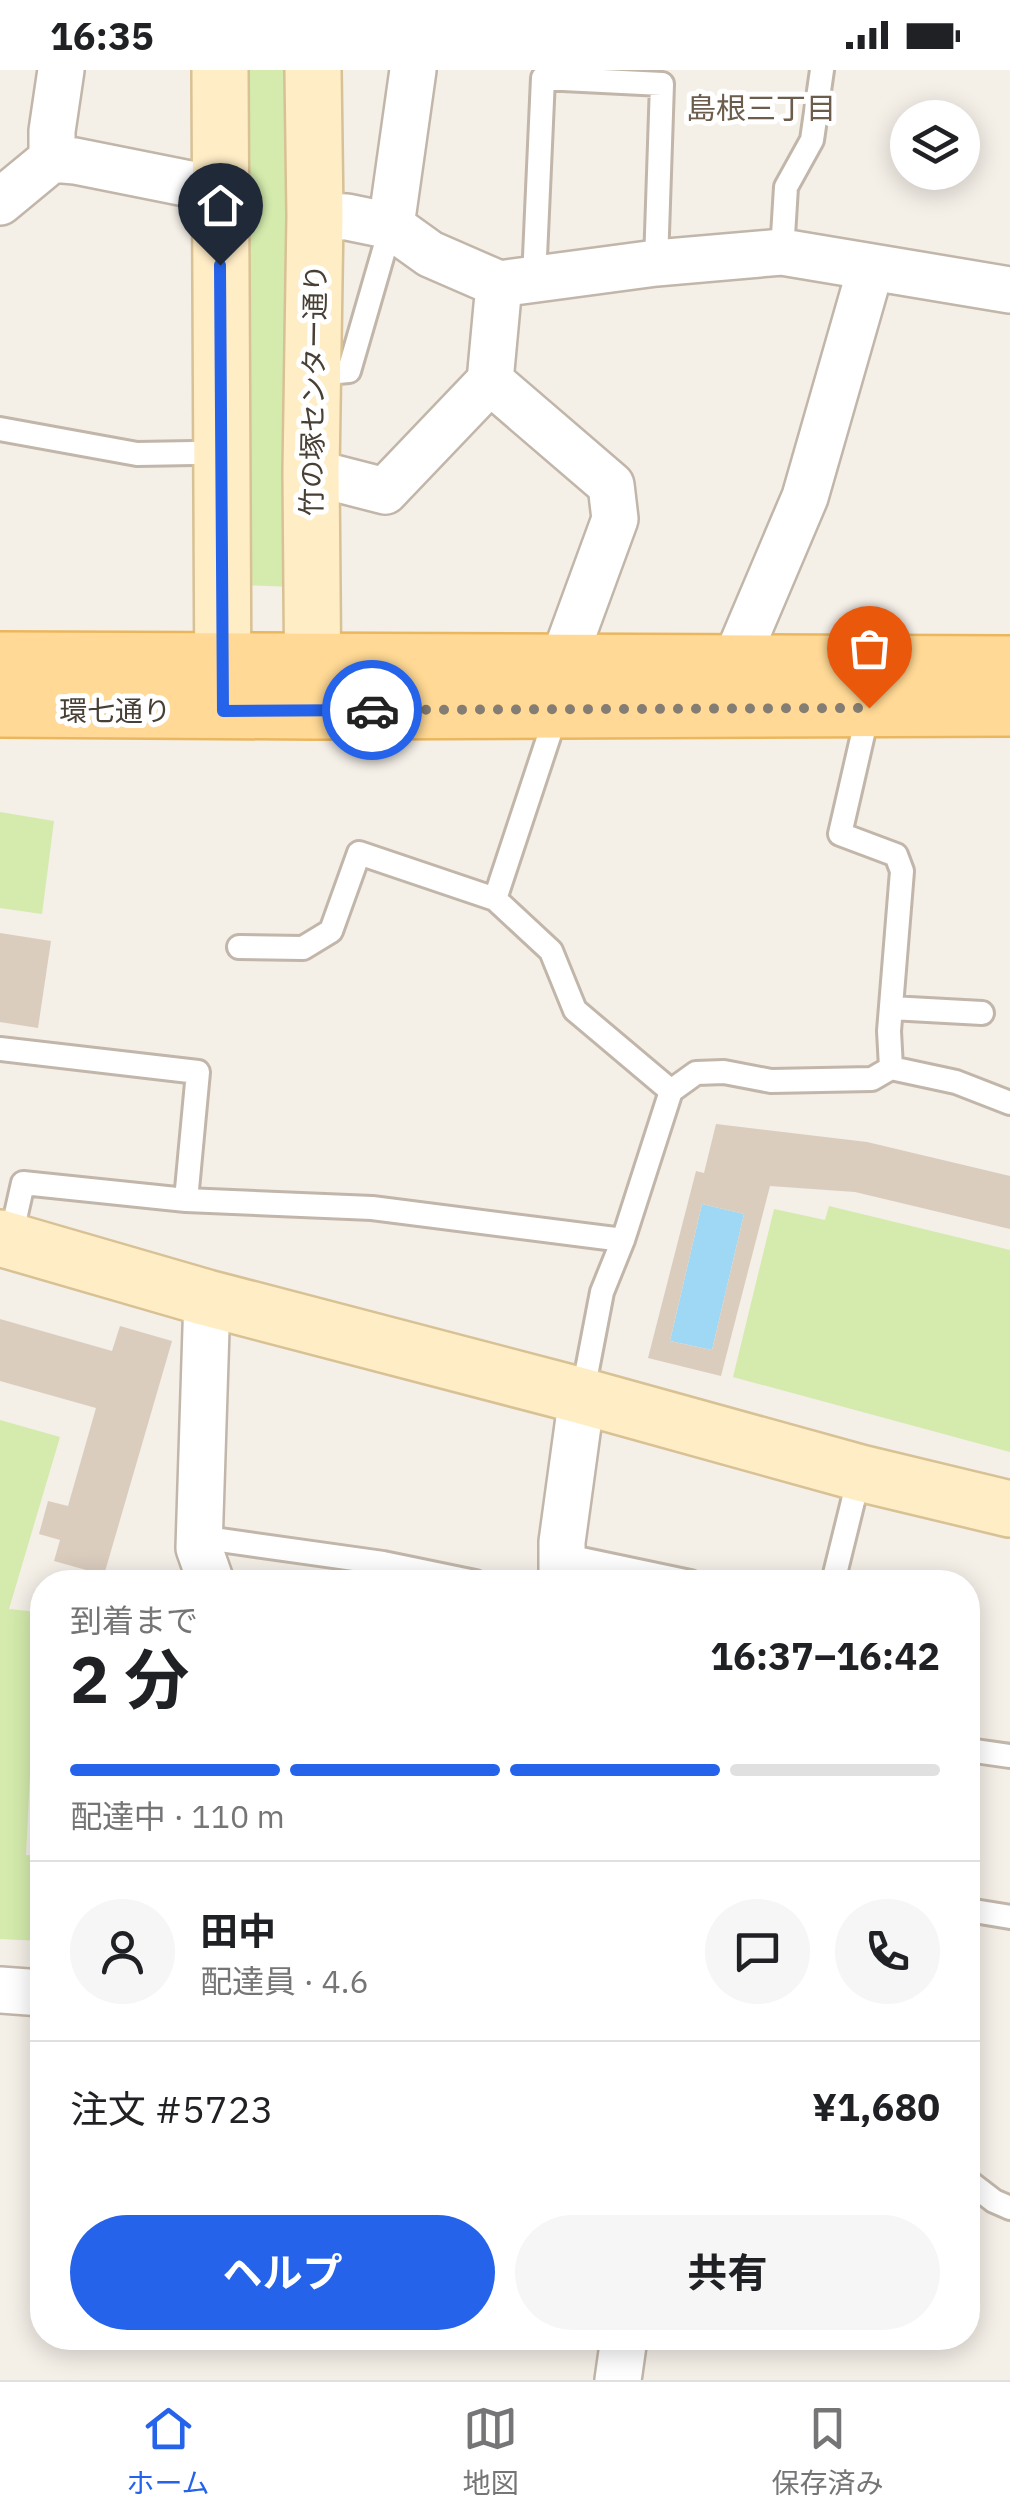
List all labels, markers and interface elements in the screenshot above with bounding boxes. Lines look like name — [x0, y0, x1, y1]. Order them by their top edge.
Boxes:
text: 16:35 — [50, 11, 154, 60]
district label: 島根三丁目 — [686, 88, 836, 127]
map controls — [890, 100, 980, 190]
button: layers — [890, 100, 980, 190]
pin — [178, 163, 263, 266]
icon: home — [193, 178, 248, 233]
street label: 竹の塚センター通り — [292, 264, 334, 516]
pin — [827, 606, 912, 709]
icon: bag — [842, 621, 897, 676]
courier — [322, 660, 422, 760]
icon: car — [345, 683, 400, 738]
street label: 環七通り — [59, 692, 171, 729]
text: 到着まで — [70, 1599, 198, 1641]
text: 16:37–16:42 — [710, 1631, 940, 1680]
text: 2 分 — [70, 1636, 189, 1721]
text: 配達中 · 110 m — [70, 1795, 285, 1837]
button: person — [70, 1899, 175, 2004]
button: chat — [705, 1899, 810, 2004]
button: phone — [835, 1899, 940, 2004]
text: 田中 — [200, 1906, 276, 1955]
text: 配達員 · 4.6 — [200, 1960, 369, 2002]
text: ¥1,680 — [812, 2082, 940, 2131]
text: 注文 #5723 — [70, 2084, 273, 2133]
button: ヘルプ — [70, 2215, 495, 2330]
button: 共有 — [515, 2215, 940, 2330]
tab: ホーム — [126, 2401, 210, 2501]
tab: 地図 — [463, 2401, 519, 2501]
tab: 保存済み — [771, 2401, 884, 2501]

